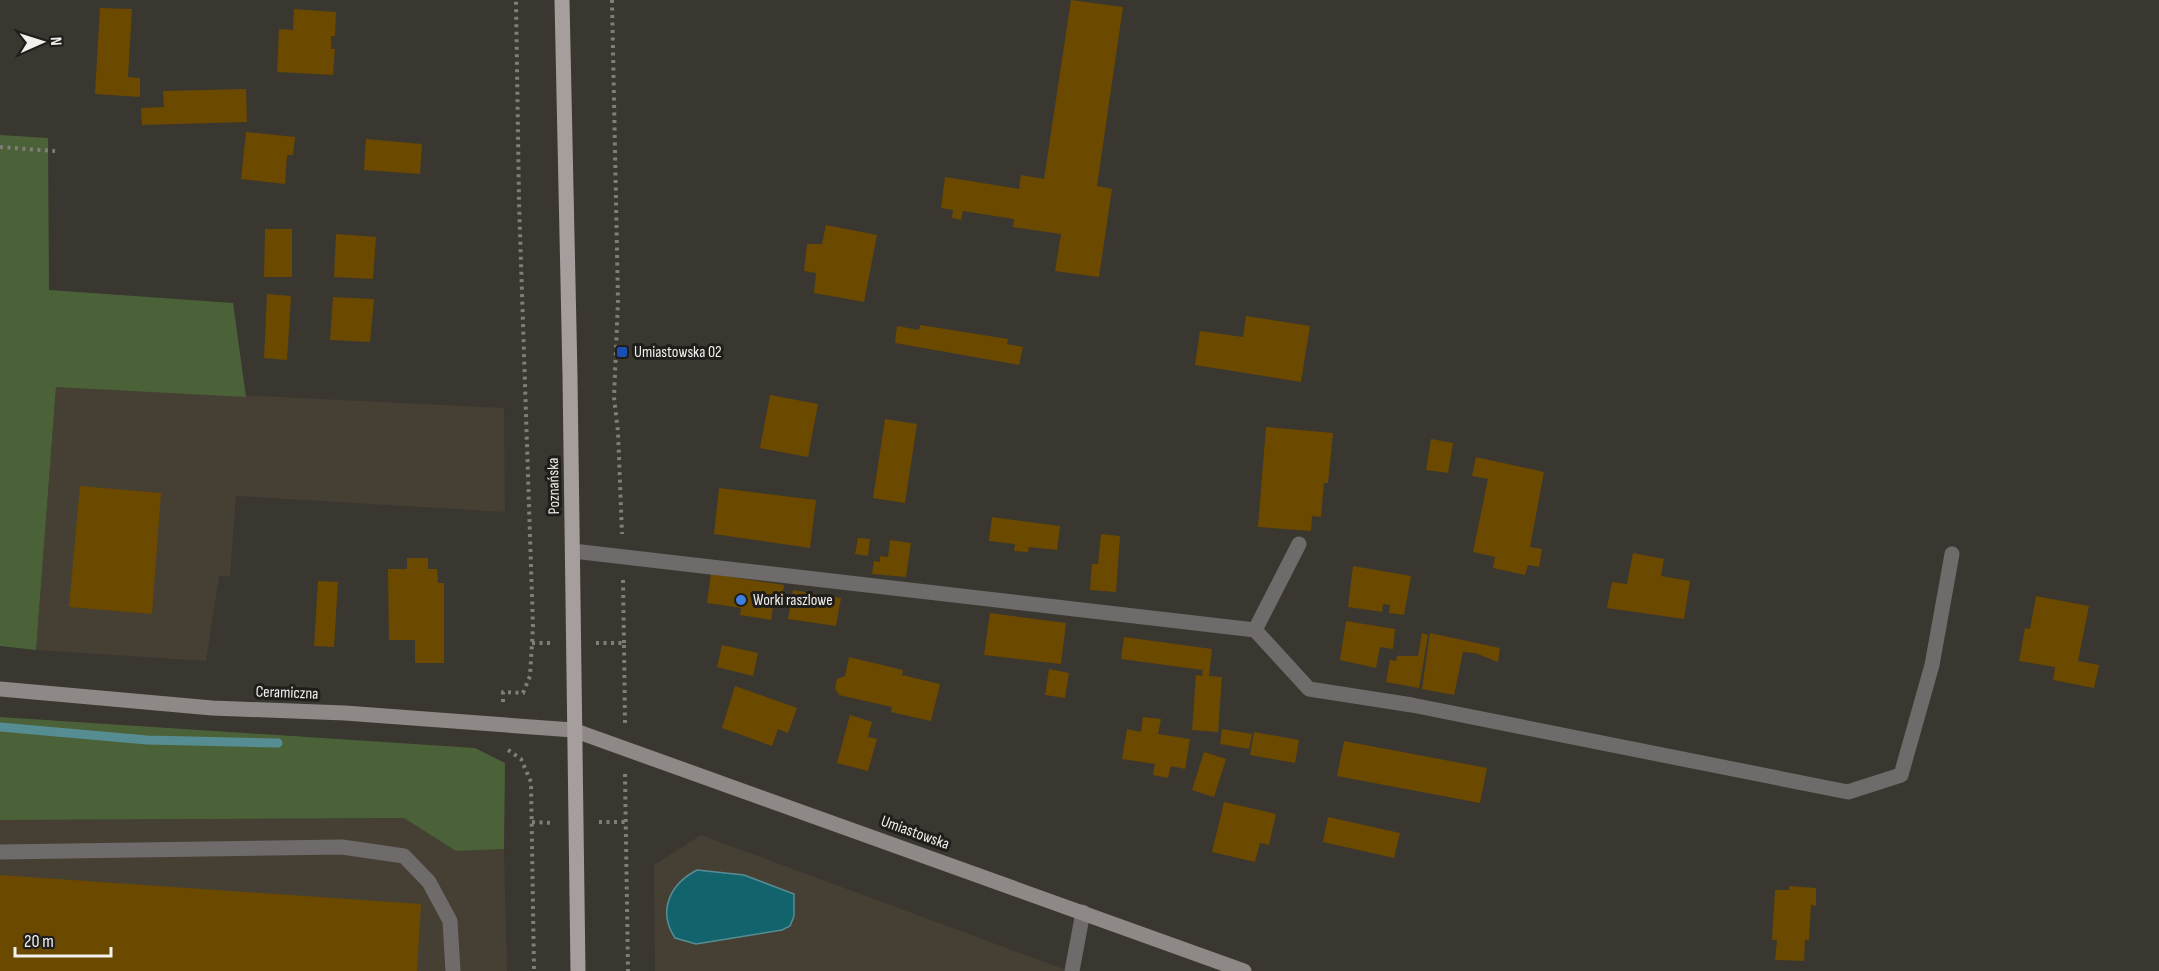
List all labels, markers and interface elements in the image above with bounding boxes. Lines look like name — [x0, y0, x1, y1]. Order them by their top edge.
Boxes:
north arrow — [12, 12, 72, 72]
text: N — [46, 37, 65, 46]
place label: Umiastowska 02 — [634, 343, 722, 362]
marker: Umiastowska 02 — [615, 345, 629, 359]
street label: Poznańska — [544, 457, 564, 515]
place label: Worki raszlowe — [753, 591, 833, 610]
marker: Worki raszlowe — [734, 593, 748, 607]
street label: Ceramiczna — [255, 682, 319, 704]
street label: Umiastowska — [878, 812, 952, 854]
scale bar — [15, 920, 111, 958]
text: 20 m — [24, 931, 54, 952]

